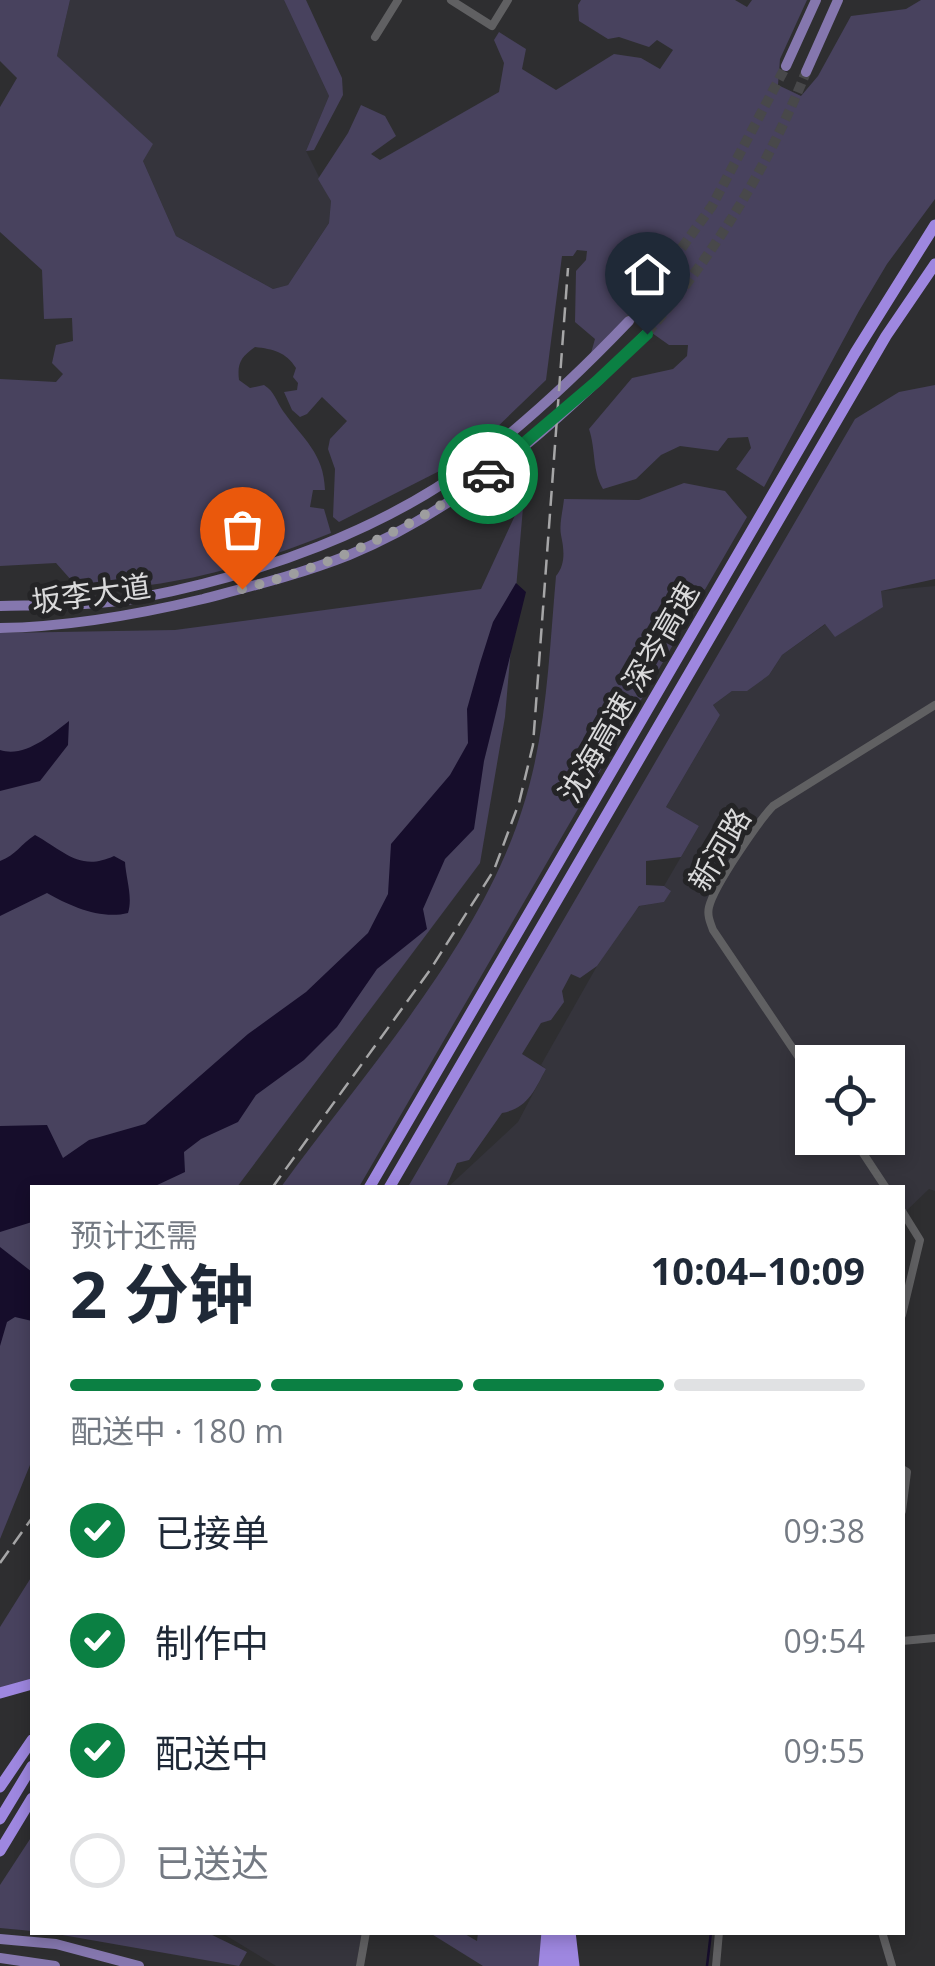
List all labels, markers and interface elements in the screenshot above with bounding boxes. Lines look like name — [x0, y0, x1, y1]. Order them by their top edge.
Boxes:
pin — [605, 232, 690, 335]
icon: home — [620, 247, 675, 302]
courier — [438, 424, 538, 524]
icon: car — [461, 447, 516, 502]
pin — [200, 487, 285, 590]
icon: bag — [215, 502, 270, 557]
street label: 坂李大道 — [29, 564, 153, 622]
street label: 沈海高速 深岑高速 — [548, 574, 708, 810]
street label: 新河路 — [678, 800, 760, 898]
map controls — [795, 1045, 905, 1155]
button: locate — [795, 1045, 905, 1155]
text: 预计还需 — [70, 1213, 198, 1256]
text: 10:04–10:09 — [651, 1244, 865, 1296]
text: 2 分钟 — [70, 1249, 254, 1337]
text: 配送中 · 180 m — [70, 1409, 284, 1452]
icon: check — [70, 1503, 125, 1558]
text: 已接单 — [155, 1506, 269, 1558]
text: 09:38 — [783, 1509, 865, 1552]
icon: check — [70, 1613, 125, 1668]
text: 制作中 — [155, 1616, 269, 1668]
text: 09:54 — [783, 1619, 865, 1662]
icon: check — [70, 1723, 125, 1778]
text: 配送中 — [155, 1726, 269, 1778]
text: 09:55 — [783, 1729, 865, 1772]
text: 已送达 — [155, 1836, 269, 1888]

